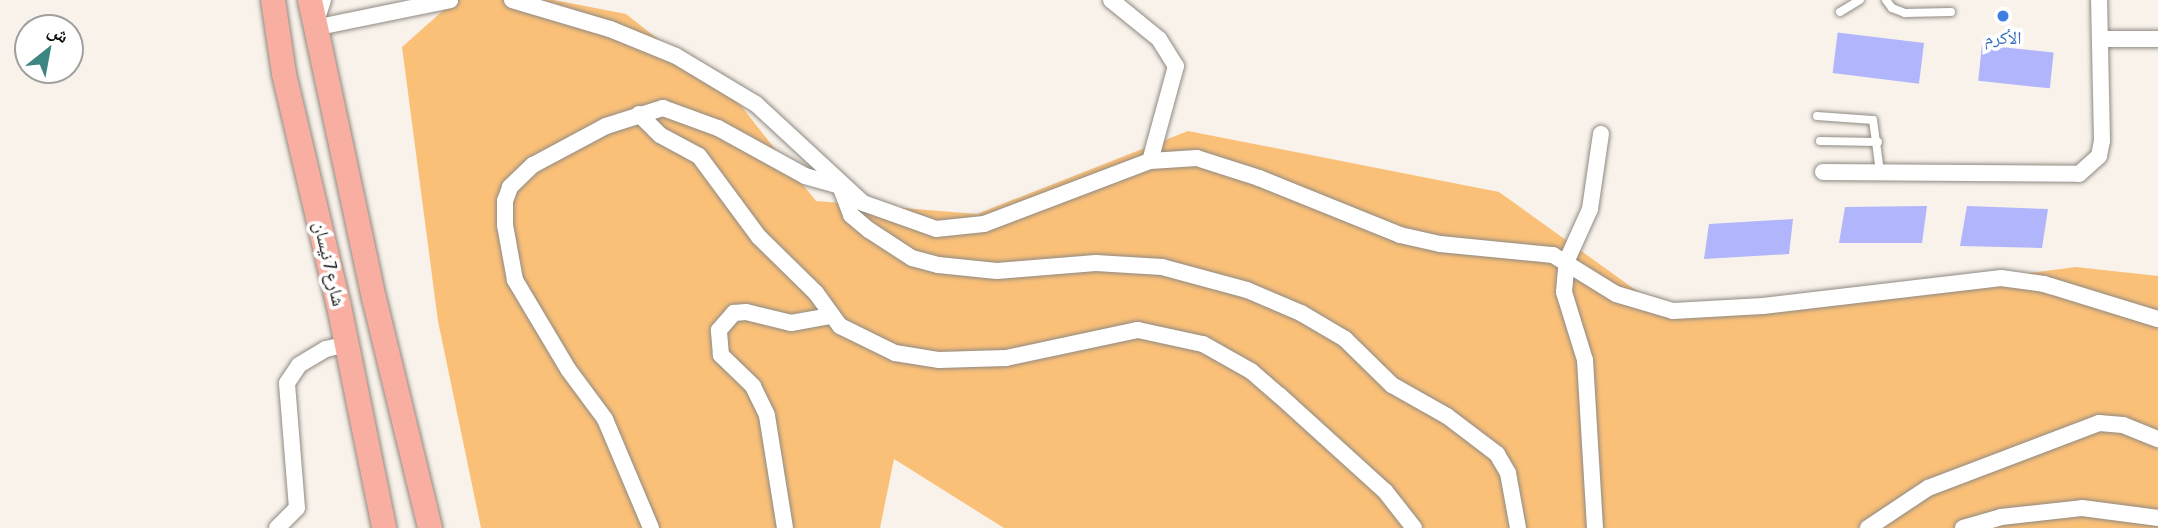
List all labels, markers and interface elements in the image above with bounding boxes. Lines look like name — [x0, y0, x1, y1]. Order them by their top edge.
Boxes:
marker: الأكرم — [1995, 8, 2011, 24]
north arrow — [14, 14, 84, 84]
text: ش — [44, 18, 73, 47]
place label: الأكرم — [1984, 27, 2022, 49]
street label: شارع 7 نيسان — [309, 220, 349, 308]

